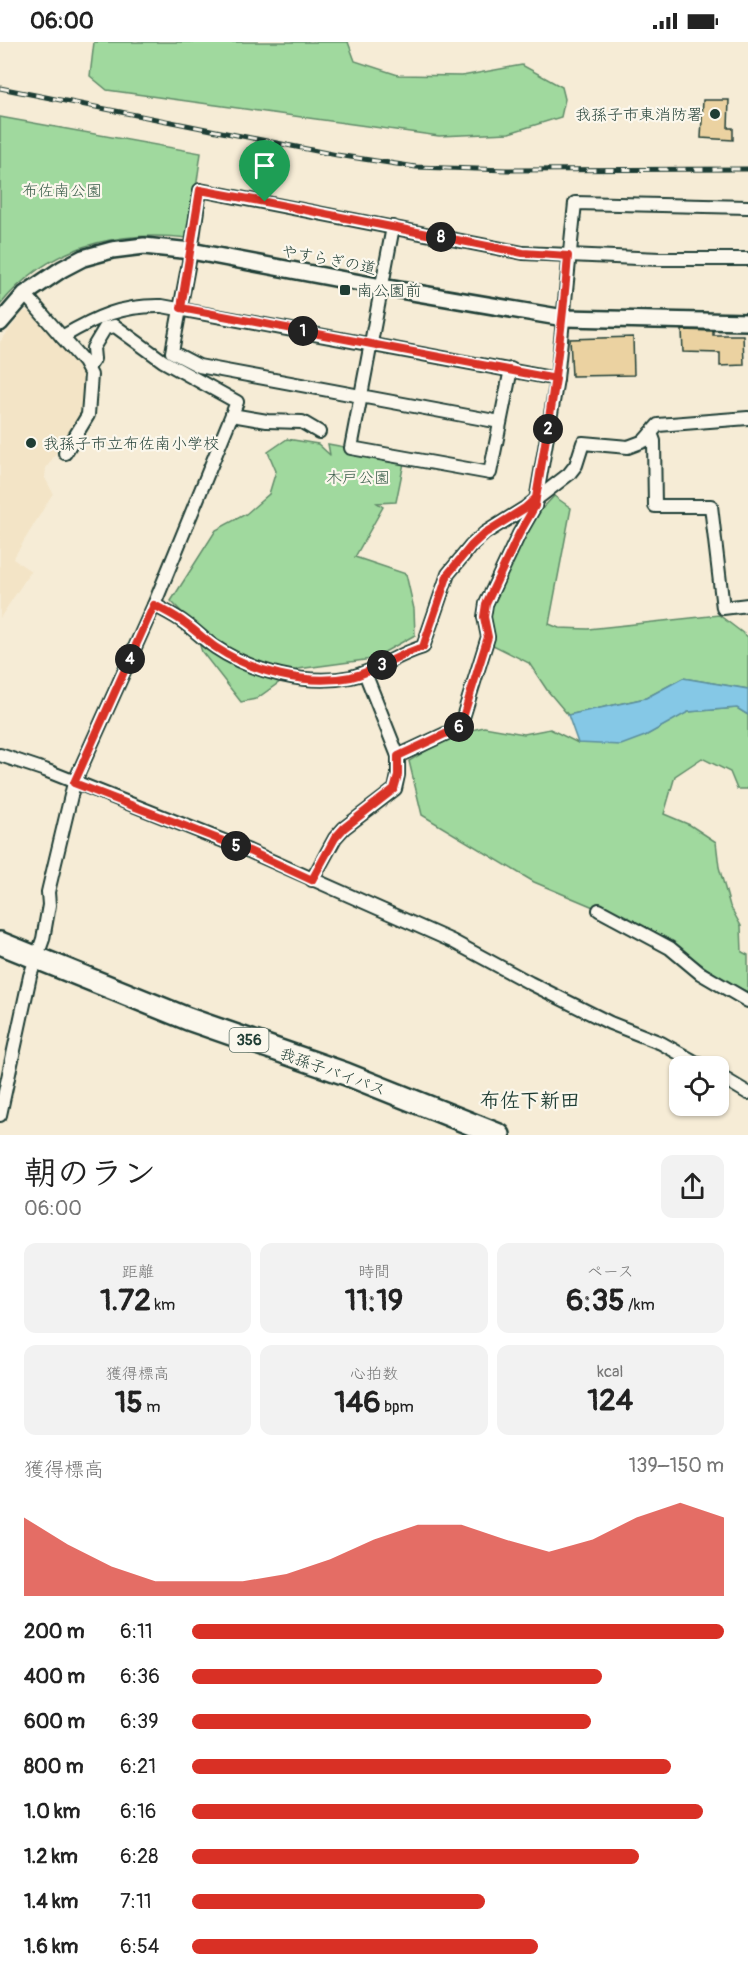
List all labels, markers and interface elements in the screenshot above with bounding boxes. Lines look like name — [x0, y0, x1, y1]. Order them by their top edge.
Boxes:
text: 06:00 — [30, 7, 94, 35]
place label: 我孫子市東消防署 — [575, 105, 703, 125]
marker: 我孫子市東消防署 — [708, 107, 722, 121]
pin — [239, 140, 290, 202]
icon: arrive — [248, 149, 281, 182]
park label: 布佐南公園 — [22, 181, 102, 201]
pin: 8 — [426, 222, 456, 252]
text: 8 — [437, 227, 445, 247]
street label: やすらぎの道 — [280, 241, 378, 279]
place label: 南公園前 — [357, 281, 421, 301]
marker: 南公園前 — [338, 283, 352, 297]
pin: 1 — [288, 316, 318, 346]
text: 1 — [300, 321, 306, 341]
pin: 2 — [533, 414, 563, 444]
text: 2 — [544, 419, 552, 439]
place label: 我孫子市立布佐南小学校 — [43, 434, 219, 454]
marker: 我孫子市立布佐南小学校 — [24, 436, 38, 450]
park label: 木戸公園 — [326, 468, 390, 488]
pin: 4 — [115, 644, 145, 674]
text: 4 — [125, 649, 135, 669]
pin: 3 — [367, 650, 397, 680]
text: 3 — [378, 655, 386, 675]
pin: 6 — [444, 712, 474, 742]
text: 6 — [454, 717, 464, 737]
pin: 5 — [221, 831, 251, 861]
text: 5 — [232, 836, 240, 856]
road number: 356 — [230, 1028, 268, 1052]
street label: 我孫子バイパス — [277, 1043, 389, 1100]
map controls — [669, 1056, 729, 1116]
button: locate — [669, 1056, 729, 1116]
district label: 布佐下新田 — [480, 1088, 580, 1113]
text: 朝のラン — [24, 1153, 156, 1194]
button: share — [661, 1155, 724, 1218]
text: 06:00 — [24, 1196, 82, 1221]
text: 距離 — [122, 1262, 154, 1282]
text: 時間 — [358, 1262, 390, 1282]
text: ペース — [587, 1262, 634, 1282]
text: 1.72 — [100, 1282, 151, 1319]
text: 11:19 — [345, 1282, 403, 1319]
text: 6:35 — [566, 1282, 625, 1319]
text: km — [151, 1295, 175, 1315]
text: /km — [625, 1295, 655, 1315]
text: kcal — [597, 1362, 623, 1382]
text: 獲得標高 — [106, 1364, 170, 1384]
text: 心拍数 — [350, 1364, 398, 1384]
text: 124 — [587, 1382, 633, 1419]
text: 15 — [115, 1384, 143, 1421]
text: 146 — [334, 1384, 381, 1421]
text: m — [143, 1397, 161, 1417]
text: bpm — [381, 1397, 414, 1417]
text: 139–150 m — [629, 1453, 724, 1478]
text: 獲得標高 — [24, 1457, 104, 1482]
text: 200 m — [24, 1619, 85, 1644]
text: 6:11 — [120, 1619, 153, 1644]
text: 400 m — [24, 1664, 85, 1689]
text: 6:36 — [120, 1664, 160, 1689]
text: 600 m — [24, 1709, 85, 1734]
text: 6:39 — [120, 1709, 158, 1734]
text: 800 m — [24, 1754, 84, 1779]
text: 6:21 — [120, 1754, 156, 1779]
text: 1.0 km — [24, 1799, 80, 1824]
text: 6:16 — [120, 1799, 156, 1824]
text: 1.2 km — [24, 1844, 78, 1869]
text: 6:28 — [120, 1844, 158, 1869]
text: 1.4 km — [24, 1889, 78, 1914]
text: 7:11 — [120, 1889, 152, 1914]
text: 1.6 km — [24, 1934, 78, 1959]
text: 6:54 — [120, 1934, 159, 1959]

